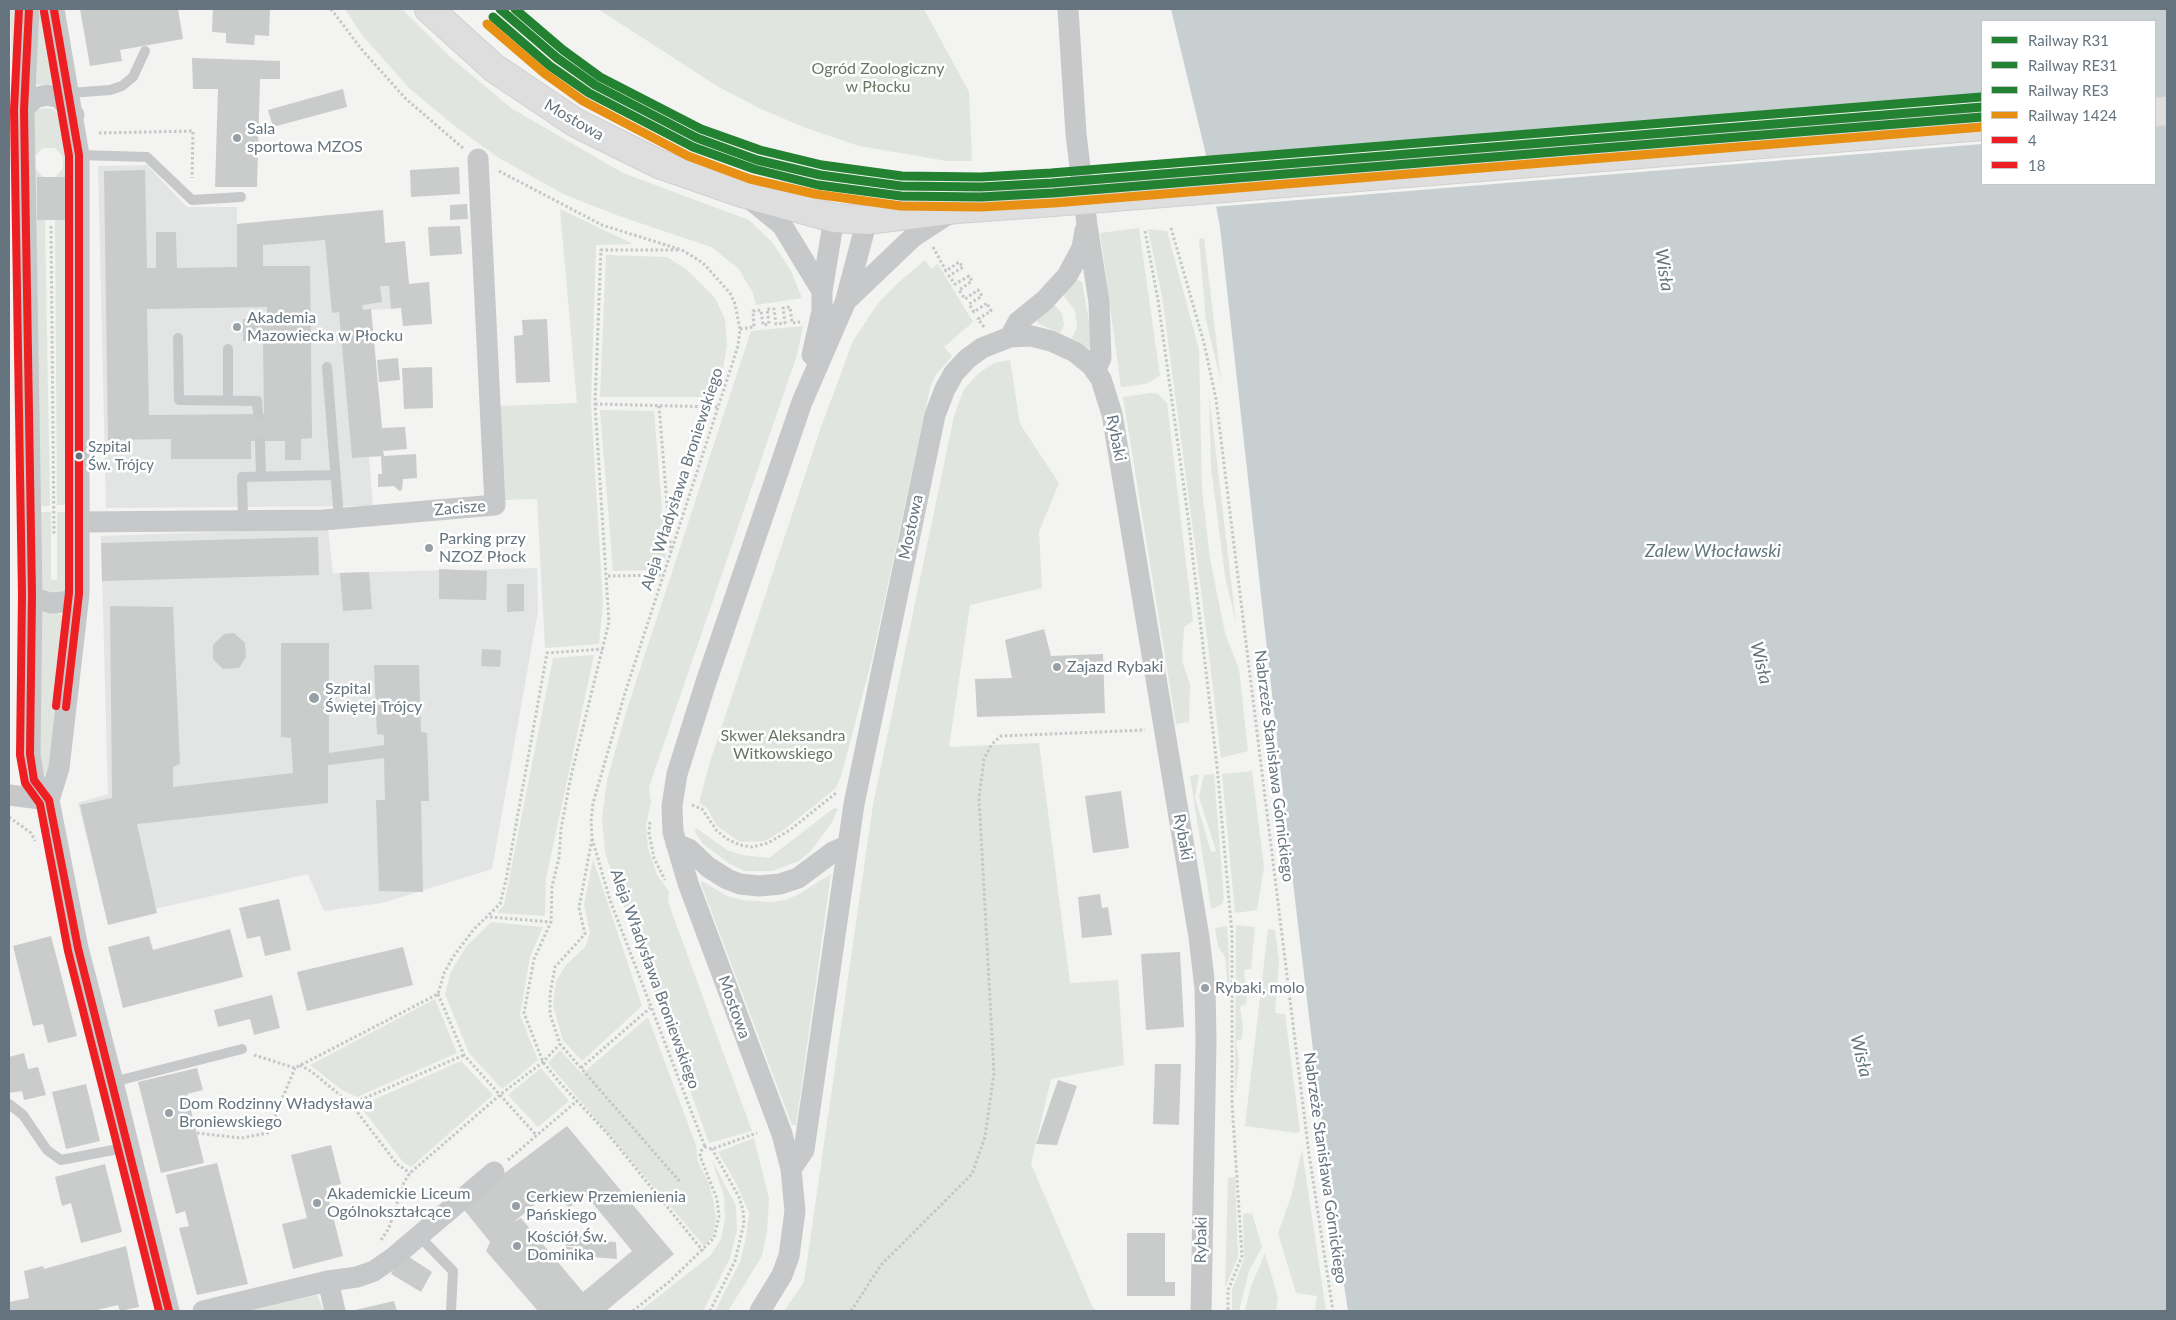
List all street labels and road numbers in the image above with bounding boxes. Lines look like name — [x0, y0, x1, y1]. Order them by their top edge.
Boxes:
street label: Mostowa — [541, 95, 607, 145]
street label: Aleja Władysława Broniewskiego — [637, 365, 727, 593]
street label: Rybaki — [1102, 413, 1130, 463]
street label: Mostowa — [895, 493, 927, 561]
street label: Zacisze — [434, 496, 486, 520]
street label: Nabrzeże Stanisława Górnickiego — [1250, 649, 1298, 883]
street label: Rybaki — [1169, 812, 1197, 862]
street label: Aleja Władysława Broniewskiego — [606, 866, 704, 1092]
street label: Mostowa — [714, 973, 754, 1041]
street label: Nabrzeże Stanisława Górnickiego — [1299, 1051, 1351, 1285]
street label: Rybaki — [1191, 1216, 1211, 1264]

